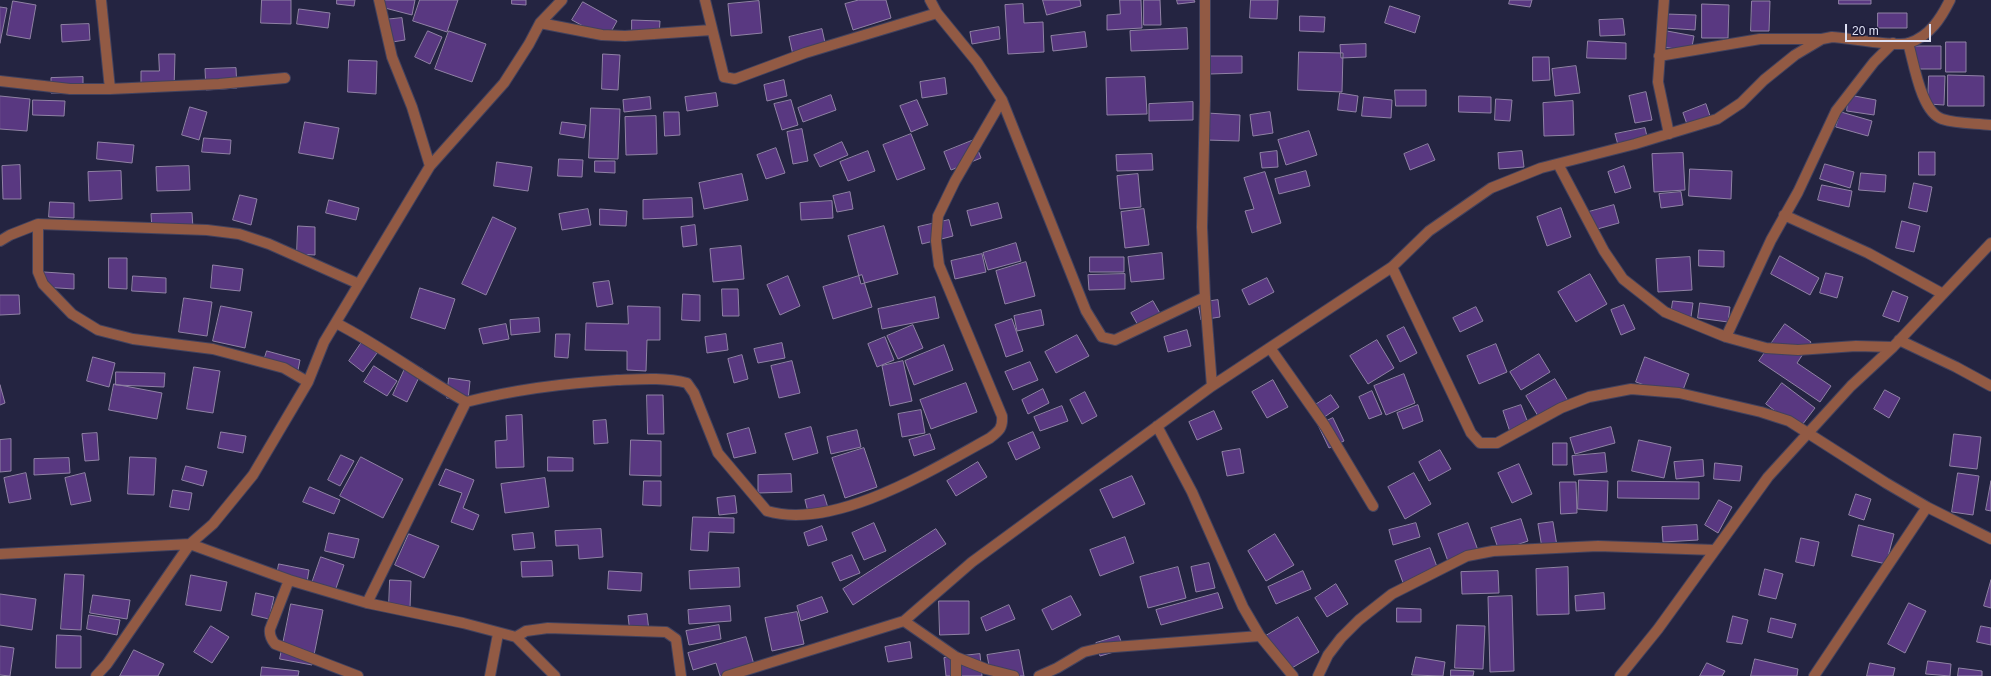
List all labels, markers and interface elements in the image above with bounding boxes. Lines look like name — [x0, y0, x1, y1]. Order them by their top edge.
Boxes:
scale bar — [1847, 16, 1933, 42]
text: 20 m — [1852, 24, 1879, 38]

